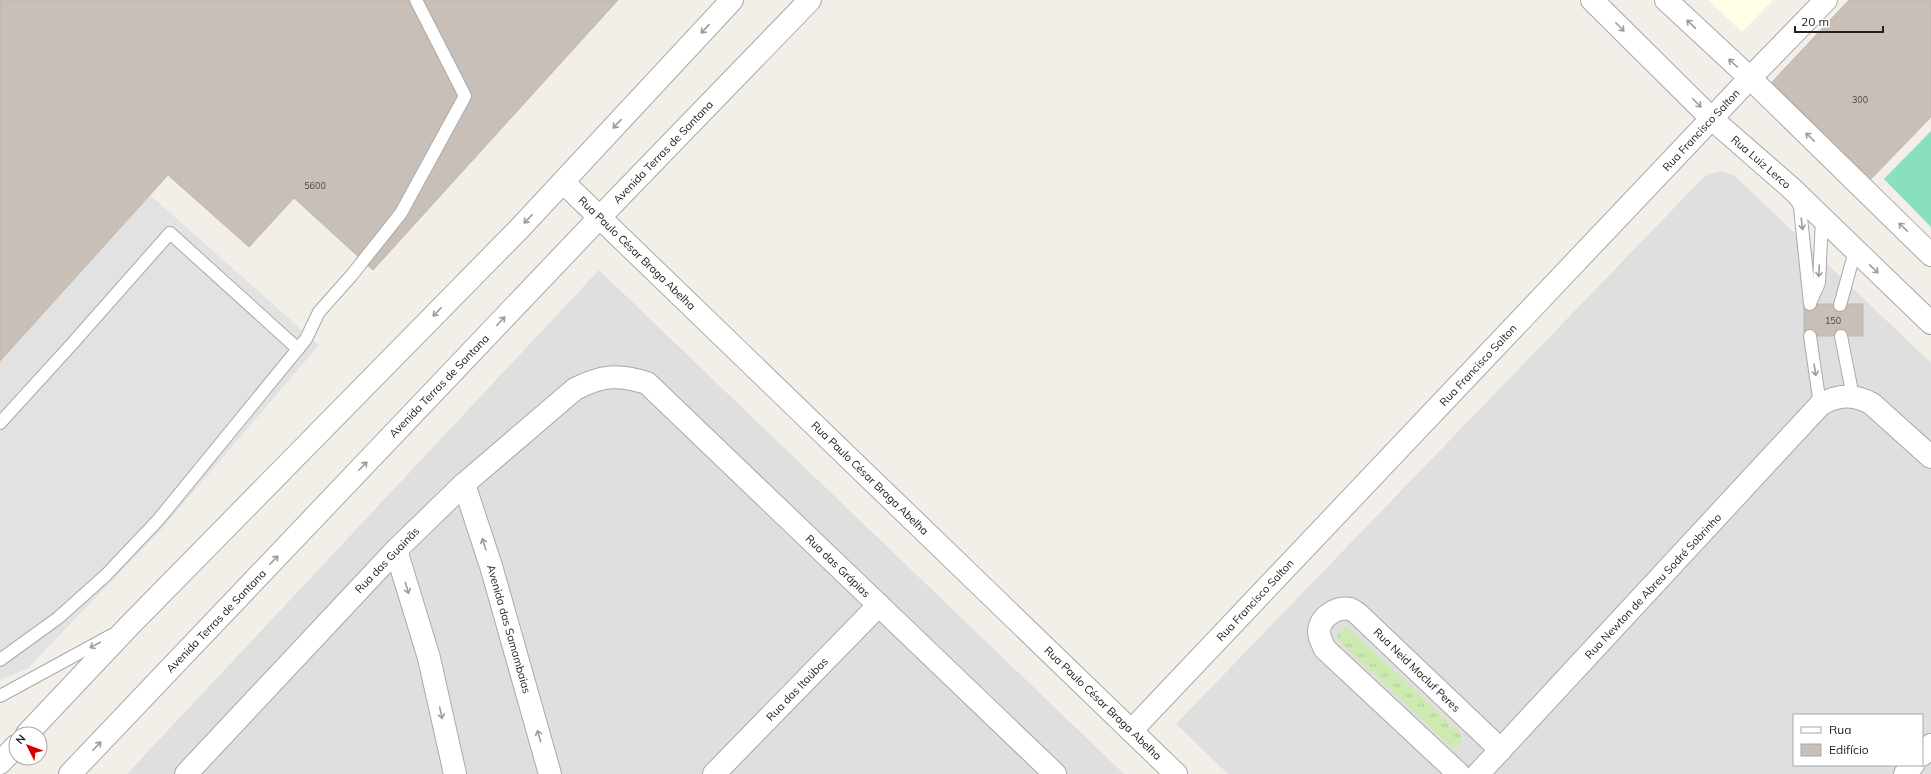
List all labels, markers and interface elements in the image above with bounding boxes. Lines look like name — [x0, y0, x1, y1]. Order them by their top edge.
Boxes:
scale bar — [1795, 8, 1883, 34]
text: 20 m — [1801, 14, 1829, 29]
one-way arrow — [1686, 19, 1696, 29]
one-way arrow — [1615, 22, 1625, 32]
one-way arrow — [701, 24, 710, 34]
one-way arrow — [1728, 58, 1738, 68]
street label: Rua Francisco Salton — [1659, 86, 1743, 174]
house number: 300 — [1852, 94, 1868, 105]
street label: Avenida Terras de Santana — [610, 97, 716, 207]
one-way arrow — [1692, 98, 1702, 108]
one-way arrow — [612, 119, 622, 129]
street label: Rua Luiz Lerco — [1728, 132, 1794, 192]
one-way arrow — [1805, 132, 1815, 142]
house number: 5600 — [304, 180, 326, 191]
street label: Rua Paulo César Braga Abelha — [575, 193, 699, 313]
one-way arrow — [523, 214, 533, 224]
one-way arrow — [1798, 217, 1806, 230]
one-way arrow — [1898, 222, 1908, 232]
one-way arrow — [1815, 264, 1823, 277]
one-way arrow — [1869, 264, 1879, 273]
one-way arrow — [432, 307, 442, 317]
house number: 150 — [1825, 315, 1841, 326]
one-way arrow — [496, 316, 506, 326]
street label: Rua Francisco Salton — [1436, 321, 1520, 409]
street label: Avenida Terras de Santana — [386, 331, 492, 441]
one-way arrow — [1811, 364, 1819, 377]
street label: Rua Paulo César Braga Abelha — [808, 418, 932, 538]
one-way arrow — [358, 461, 368, 471]
street label: Rua Newton de Abreu Sodré Sobrinho — [1582, 510, 1724, 662]
street label: Rua das Guainãs — [352, 524, 422, 596]
street label: Rua das Grápias — [803, 531, 873, 601]
one-way arrow — [480, 538, 487, 551]
one-way arrow — [269, 555, 278, 565]
street label: Rua Francisco Salton — [1213, 556, 1297, 644]
street label: Avenida das Samambaias — [484, 563, 534, 695]
street label: Avenida Terras de Santana — [163, 566, 269, 676]
one-way arrow — [404, 581, 411, 594]
street label: Rua Neid Macluf Peres — [1371, 625, 1463, 715]
one-way arrow — [89, 641, 101, 649]
street label: Rua Paulo César Braga Abelha — [1041, 643, 1165, 763]
street label: Rua das Itaúbas — [763, 654, 831, 724]
one-way arrow — [438, 706, 446, 719]
legend — [1793, 714, 1923, 766]
text: Rua — [1829, 722, 1851, 737]
north arrow — [8, 726, 48, 766]
one-way arrow — [535, 730, 543, 743]
text: N — [13, 732, 29, 747]
one-way arrow — [92, 741, 102, 751]
text: Edifício — [1829, 742, 1869, 757]

